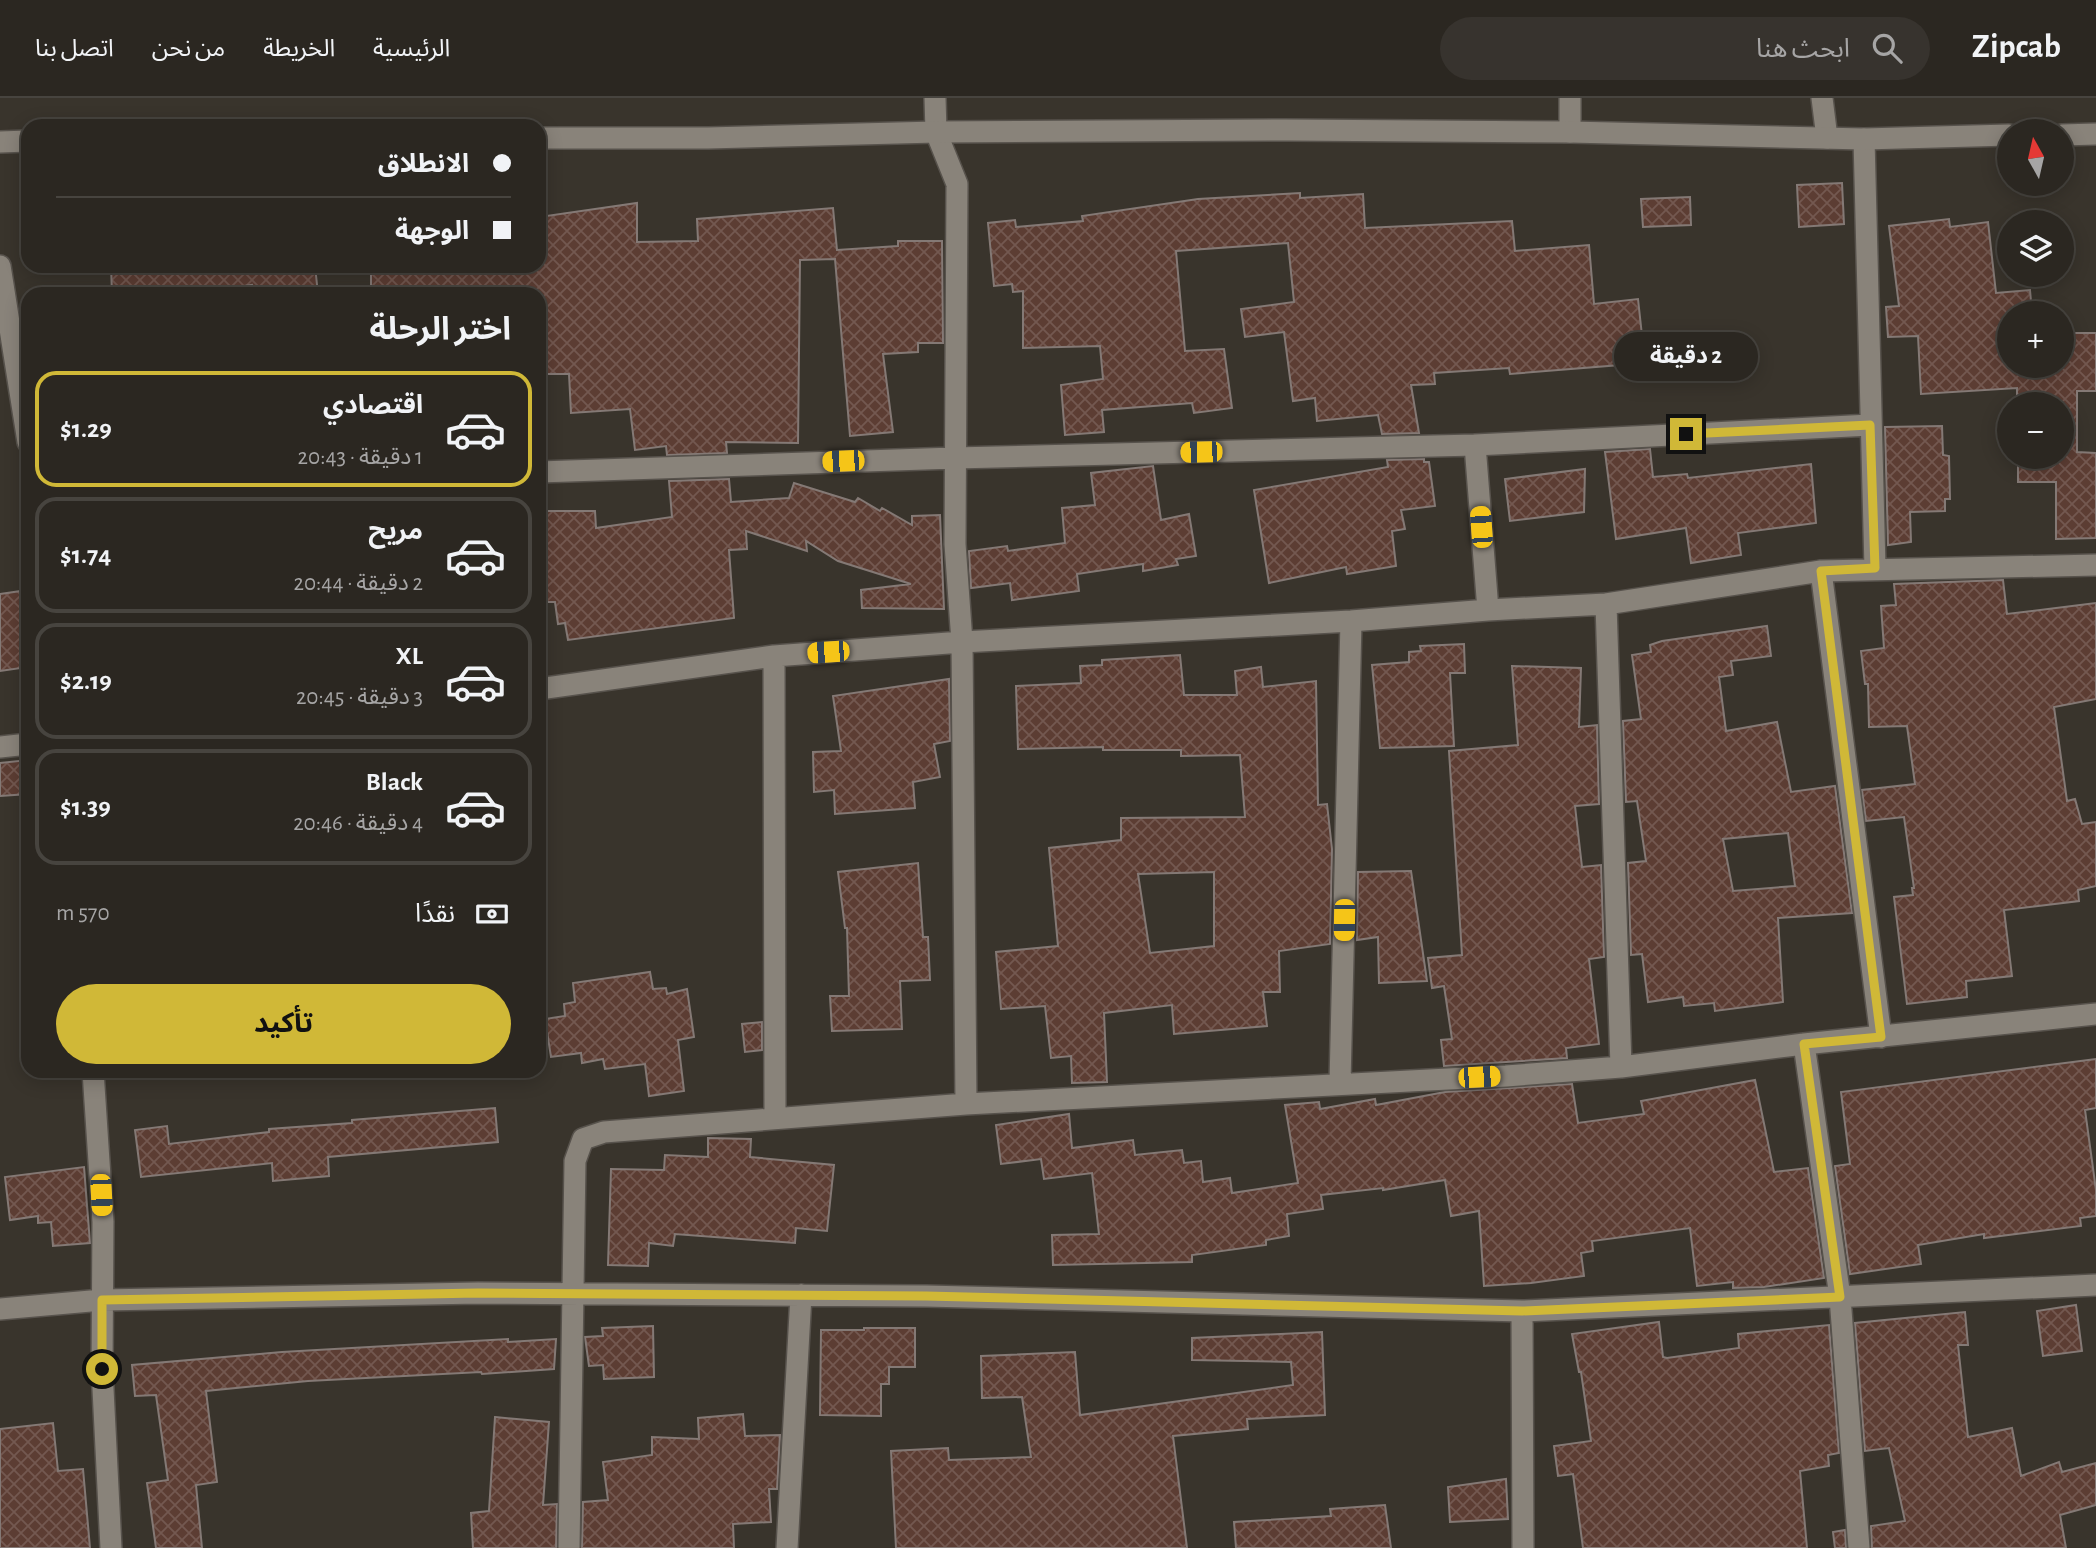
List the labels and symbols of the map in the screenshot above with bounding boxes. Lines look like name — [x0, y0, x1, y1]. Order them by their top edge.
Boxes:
north arrow — [1997, 119, 2074, 196]
callout: 2 دقيقة — [1614, 332, 1758, 382]
route end — [1670, 418, 1702, 450]
car — [1180, 441, 1223, 463]
car — [822, 450, 865, 472]
car — [1470, 505, 1493, 549]
car — [807, 640, 850, 664]
car — [1334, 899, 1355, 941]
car — [1458, 1065, 1501, 1089]
car — [90, 1173, 113, 1217]
route start — [86, 1353, 118, 1385]

